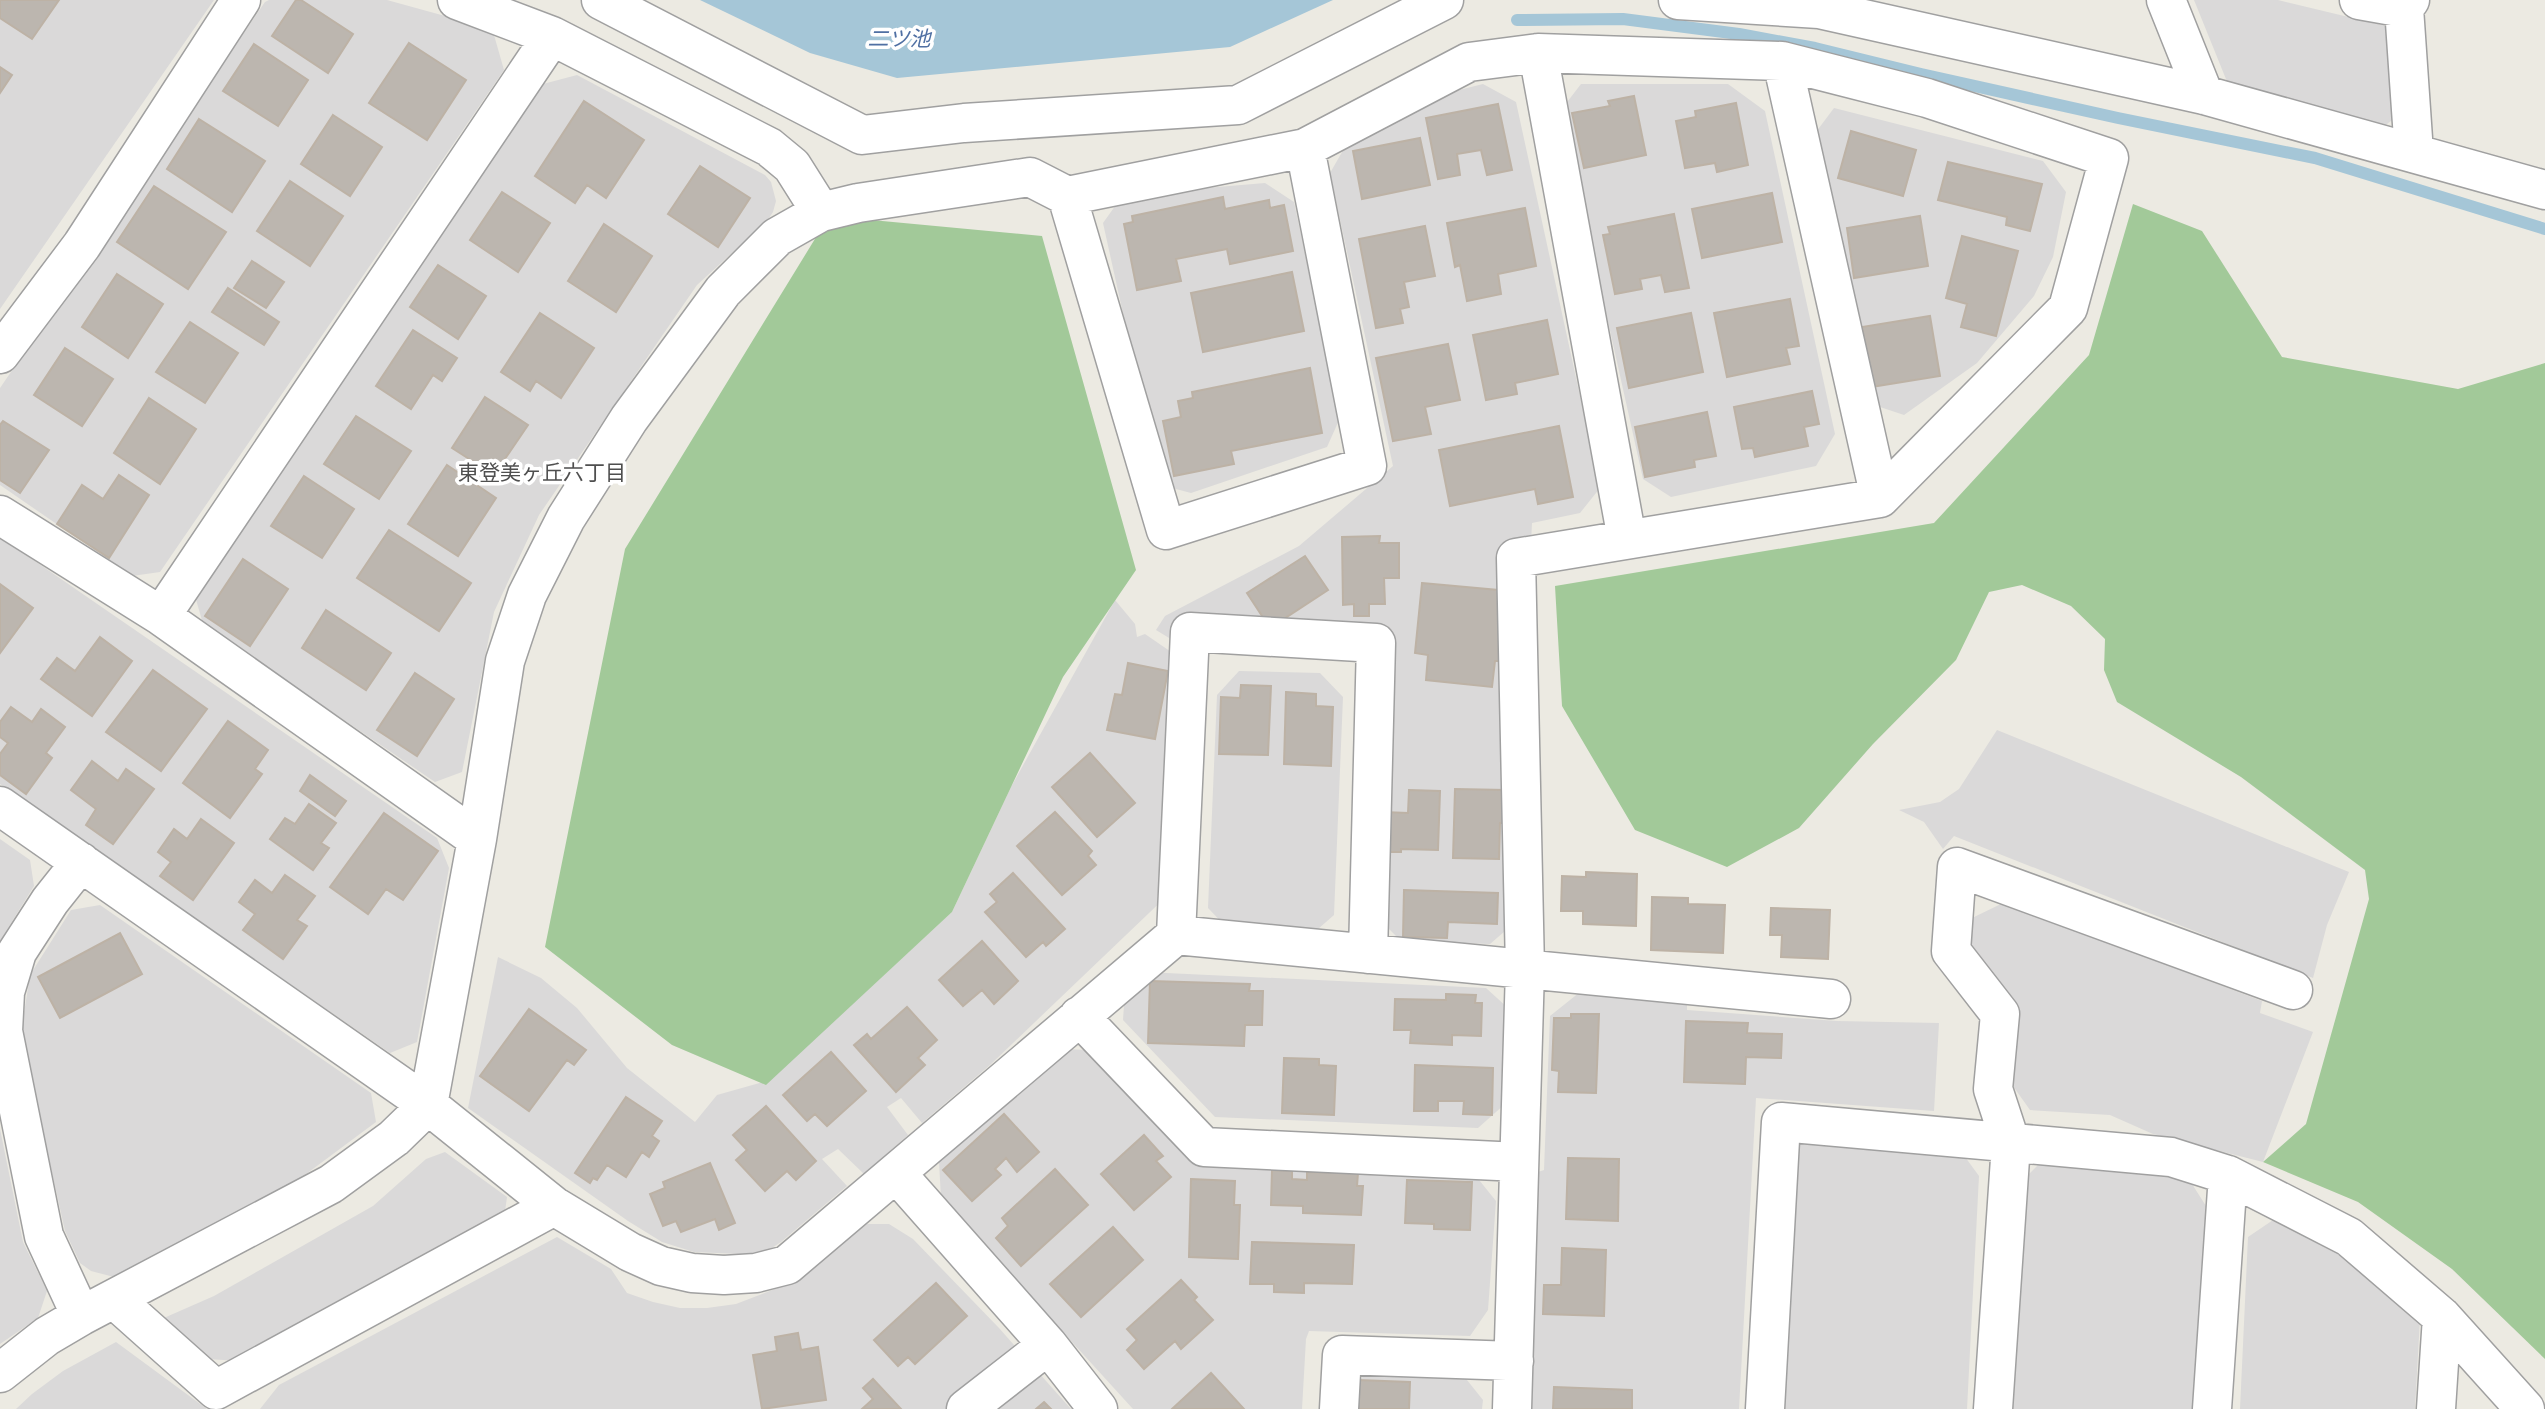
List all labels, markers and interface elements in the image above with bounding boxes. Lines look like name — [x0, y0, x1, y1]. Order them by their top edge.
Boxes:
water label: 二ツ池 — [868, 25, 932, 52]
district label: 東登美ヶ丘六丁目 — [458, 459, 626, 486]

